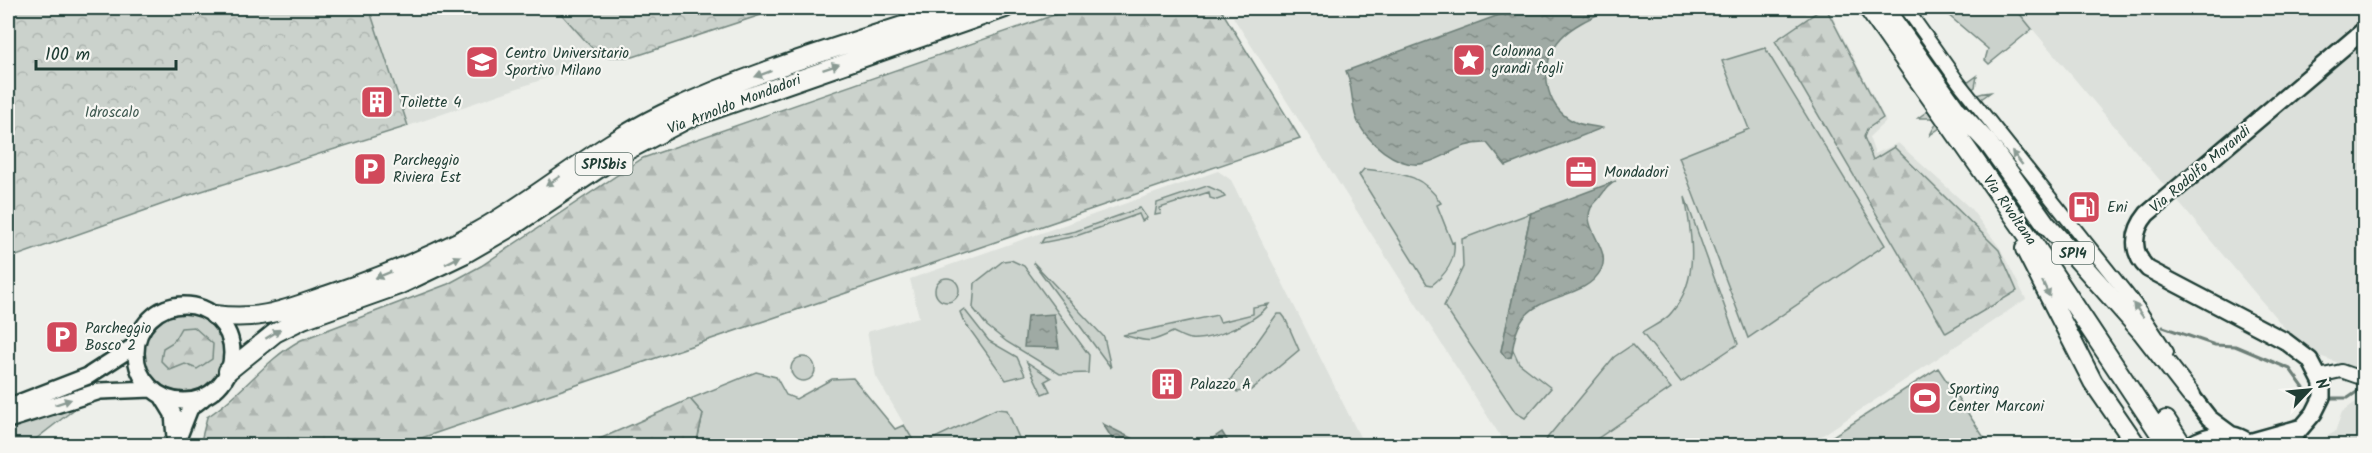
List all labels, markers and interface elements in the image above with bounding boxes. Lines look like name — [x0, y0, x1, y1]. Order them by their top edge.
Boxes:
scale bar — [36, 33, 176, 71]
place label: Colonna a grandi fogli — [1491, 40, 1564, 81]
text: 100 m — [45, 41, 90, 70]
place label: Centro Universitario Sportivo Milano — [505, 42, 629, 83]
place icon: Colonna a grandi fogli — [1451, 42, 1487, 78]
school or university icon: Centro Universitario Sportivo Milano — [464, 44, 500, 80]
one-way arrow — [822, 62, 840, 72]
street label: Via Arnoldo Mondadori — [664, 68, 806, 141]
one-way arrow — [754, 69, 772, 79]
building icon: Toilette 4 — [359, 84, 395, 120]
place label: Toilette 4 — [400, 91, 461, 115]
park label: Idroscalo — [85, 101, 139, 125]
street label: Via Rodolfo Morandi — [2145, 119, 2258, 220]
place label: Parcheggio Riviera Est — [393, 149, 461, 190]
one-way arrow — [2011, 150, 2023, 165]
parking icon: Parcheggio Riviera Est — [352, 151, 388, 187]
road number: SP15bis — [576, 153, 632, 175]
office icon: Mondadori — [1563, 154, 1599, 190]
place label: Mondadori — [1604, 161, 1669, 185]
street label: Via Rivoltana — [1976, 170, 2042, 251]
one-way arrow — [545, 175, 561, 186]
fuel station icon: Eni — [2066, 189, 2102, 225]
place label: Eni — [2107, 196, 2129, 220]
road number: SP14 — [2052, 242, 2094, 264]
one-way arrow — [444, 255, 462, 265]
one-way arrow — [374, 271, 392, 281]
one-way arrow — [2041, 280, 2050, 297]
one-way arrow — [2133, 302, 2145, 317]
place label: Parcheggio Bosco 2 — [85, 317, 151, 358]
parking icon: Parcheggio Bosco 2 — [44, 319, 80, 355]
one-way arrow — [265, 329, 281, 340]
north arrow — [2279, 360, 2339, 420]
building icon: Palazzo A — [1149, 366, 1185, 402]
place label: Palazzo A — [1190, 373, 1251, 397]
text: N — [2308, 374, 2335, 394]
place label: Sporting Center Marconi — [1948, 378, 2046, 419]
sports icon: Sporting Center Marconi — [1907, 380, 1943, 416]
one-way arrow — [54, 397, 72, 406]

